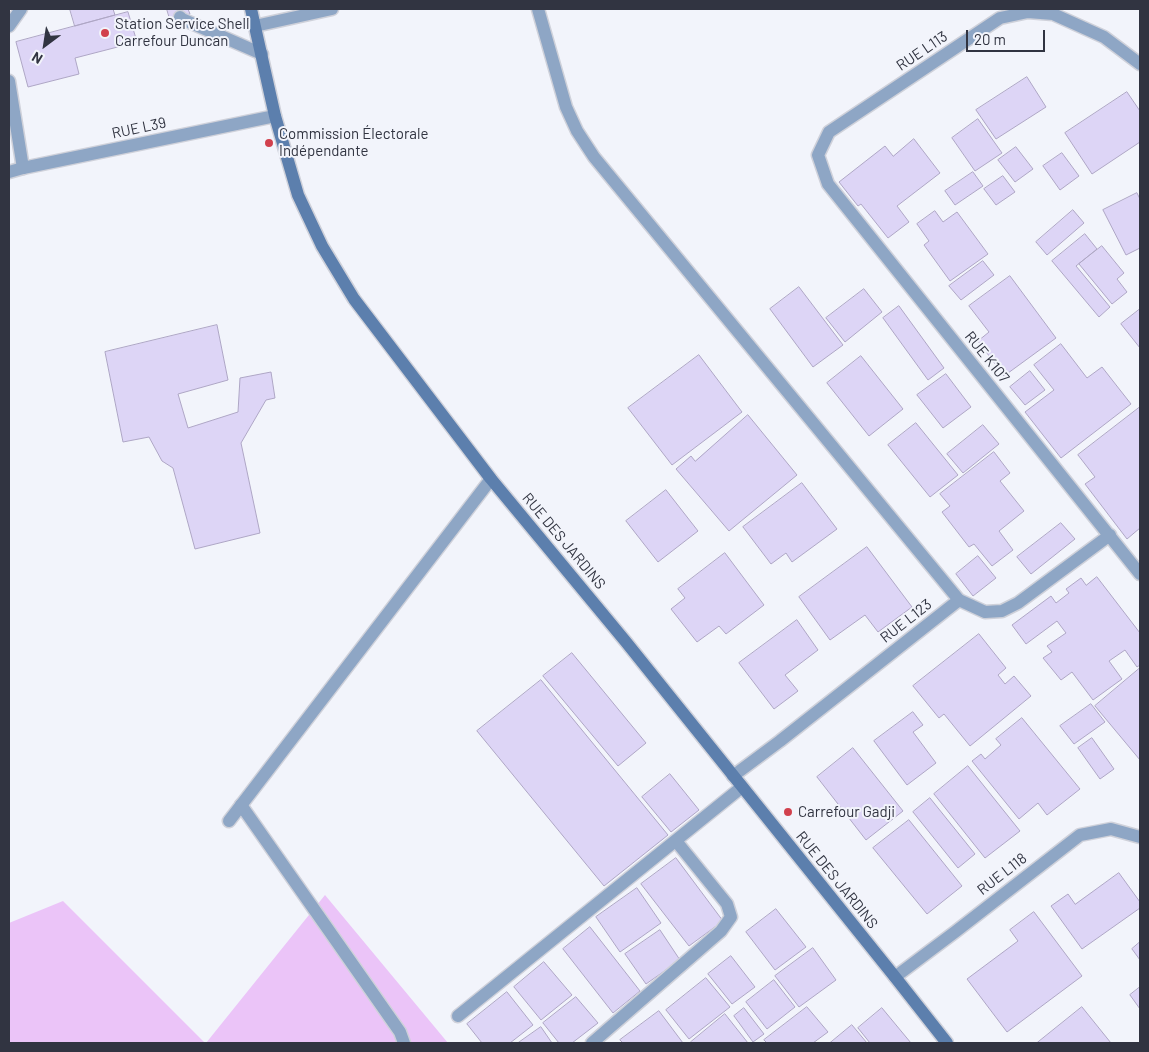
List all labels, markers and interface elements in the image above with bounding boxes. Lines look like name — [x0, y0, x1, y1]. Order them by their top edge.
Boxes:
place label: Station Service Shell Carrefour Duncan — [115, 15, 249, 50]
north arrow — [20, 20, 70, 70]
scale bar — [969, 20, 1048, 52]
marker: Station Service Shell Carrefour Duncan — [99, 27, 111, 39]
street label: RUE L113 — [893, 27, 951, 75]
text: 20 m — [974, 30, 1006, 48]
text: N — [29, 49, 45, 68]
street label: RUE L39 — [110, 113, 168, 143]
place label: Commission Électorale Indépendante — [279, 125, 428, 160]
marker: Commission Électorale Indépendante — [263, 137, 275, 149]
street label: RUE K107 — [961, 328, 1013, 386]
street label: RUE DES JARDINS — [519, 489, 609, 593]
street label: RUE L123 — [877, 595, 935, 647]
place label: Carrefour Gadji — [798, 803, 895, 821]
marker: Carrefour Gadji — [782, 806, 794, 818]
street label: RUE DES JARDINS — [792, 828, 882, 932]
street label: RUE L118 — [974, 849, 1030, 899]

